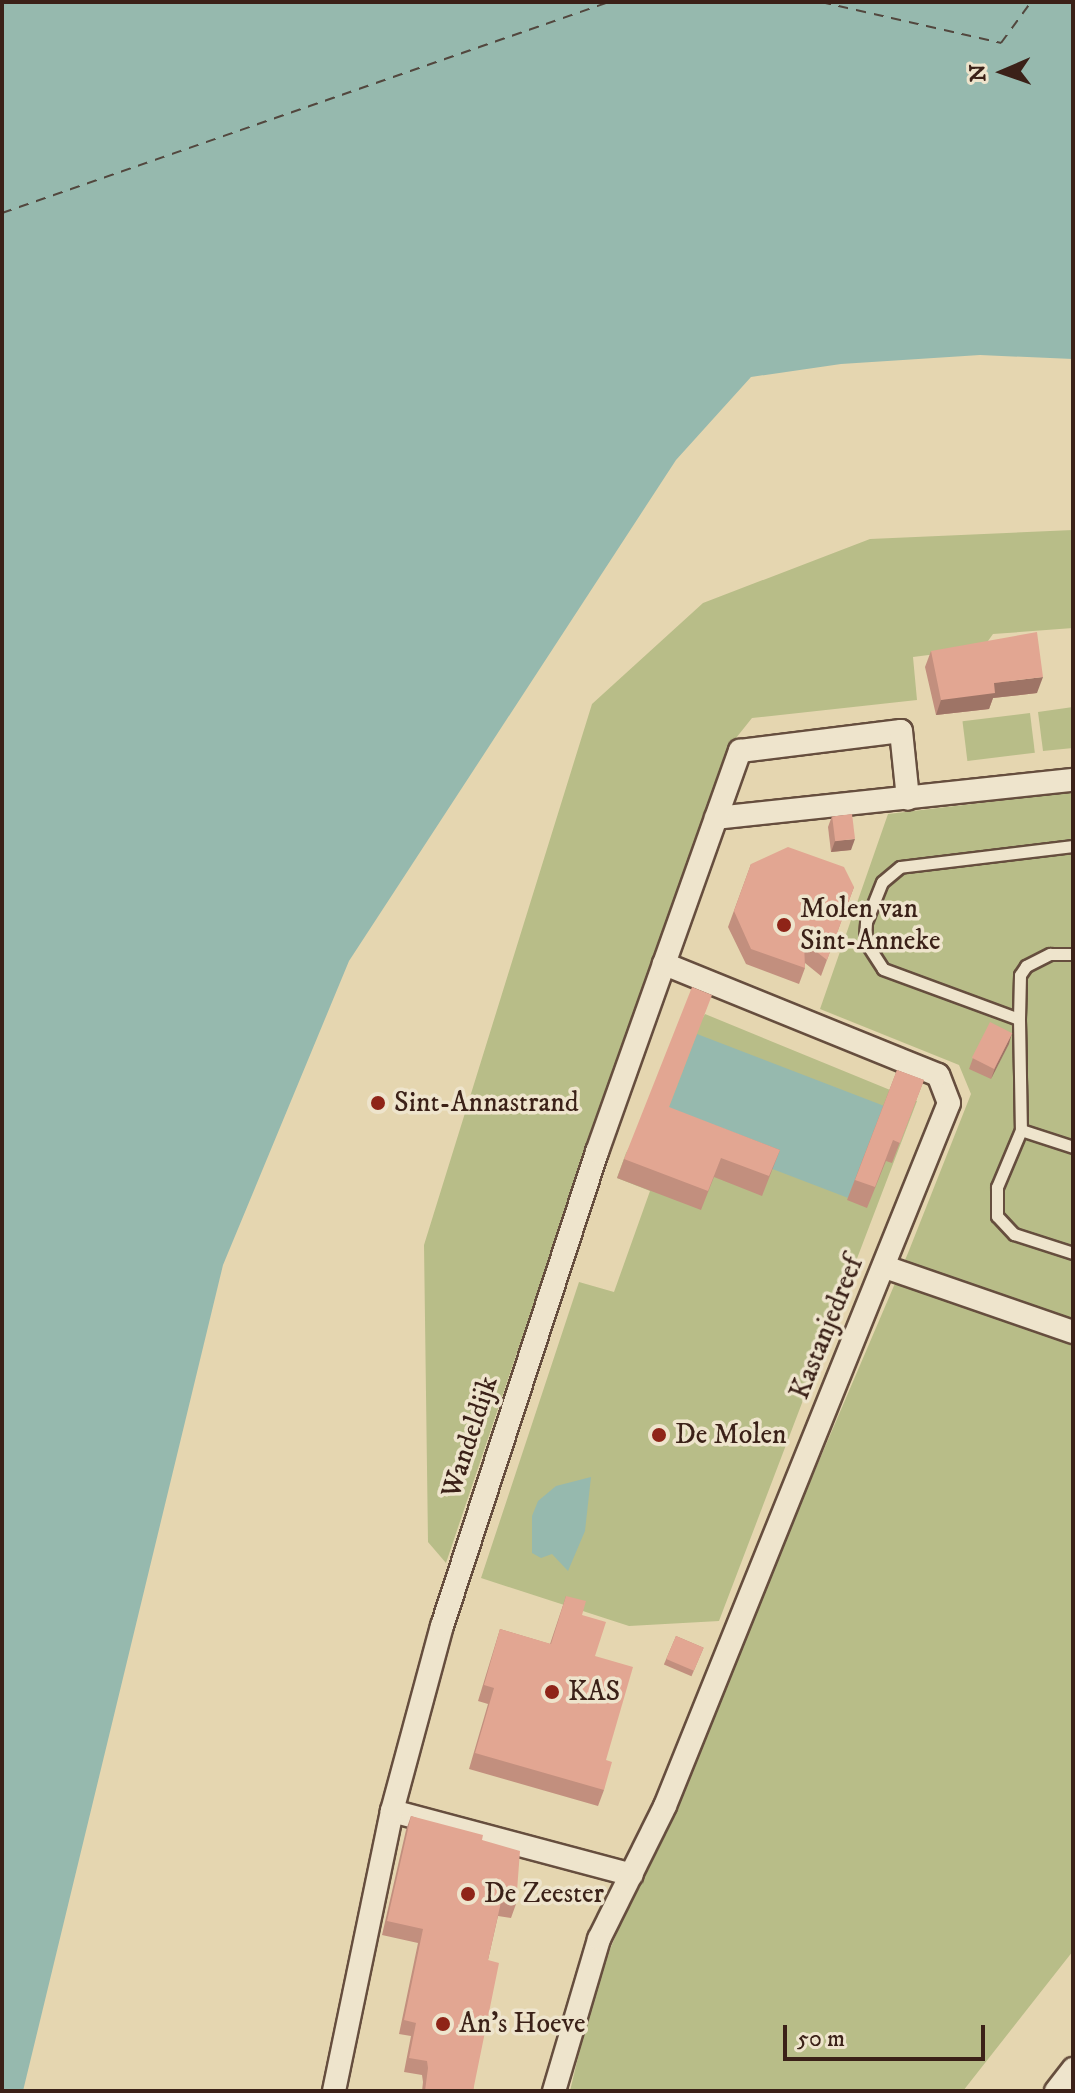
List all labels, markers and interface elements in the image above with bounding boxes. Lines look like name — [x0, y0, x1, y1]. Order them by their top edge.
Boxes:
north arrow — [963, 32, 1043, 112]
text: N — [965, 63, 992, 82]
place label: Molen van Sint-Anneke — [800, 892, 941, 958]
marker: Molen van Sint-Anneke — [775, 916, 793, 934]
place label: Sint-Annastrand — [394, 1086, 579, 1120]
marker: Sint-Annastrand — [369, 1094, 387, 1112]
street label: Kastanjedreef — [783, 1252, 871, 1404]
street label: Wandeldijk — [435, 1372, 505, 1502]
place label: De Molen — [675, 1418, 787, 1452]
marker: De Molen — [650, 1426, 668, 1444]
place label: KAS — [568, 1675, 620, 1709]
marker: KAS — [543, 1683, 561, 1701]
place label: De Zeester — [484, 1877, 604, 1911]
marker: De Zeester — [459, 1885, 477, 1903]
place label: An's Hoeve — [459, 2007, 586, 2041]
scale bar — [787, 2009, 989, 2059]
marker: An's Hoeve — [434, 2015, 452, 2033]
text: 50 m — [797, 2024, 845, 2054]

